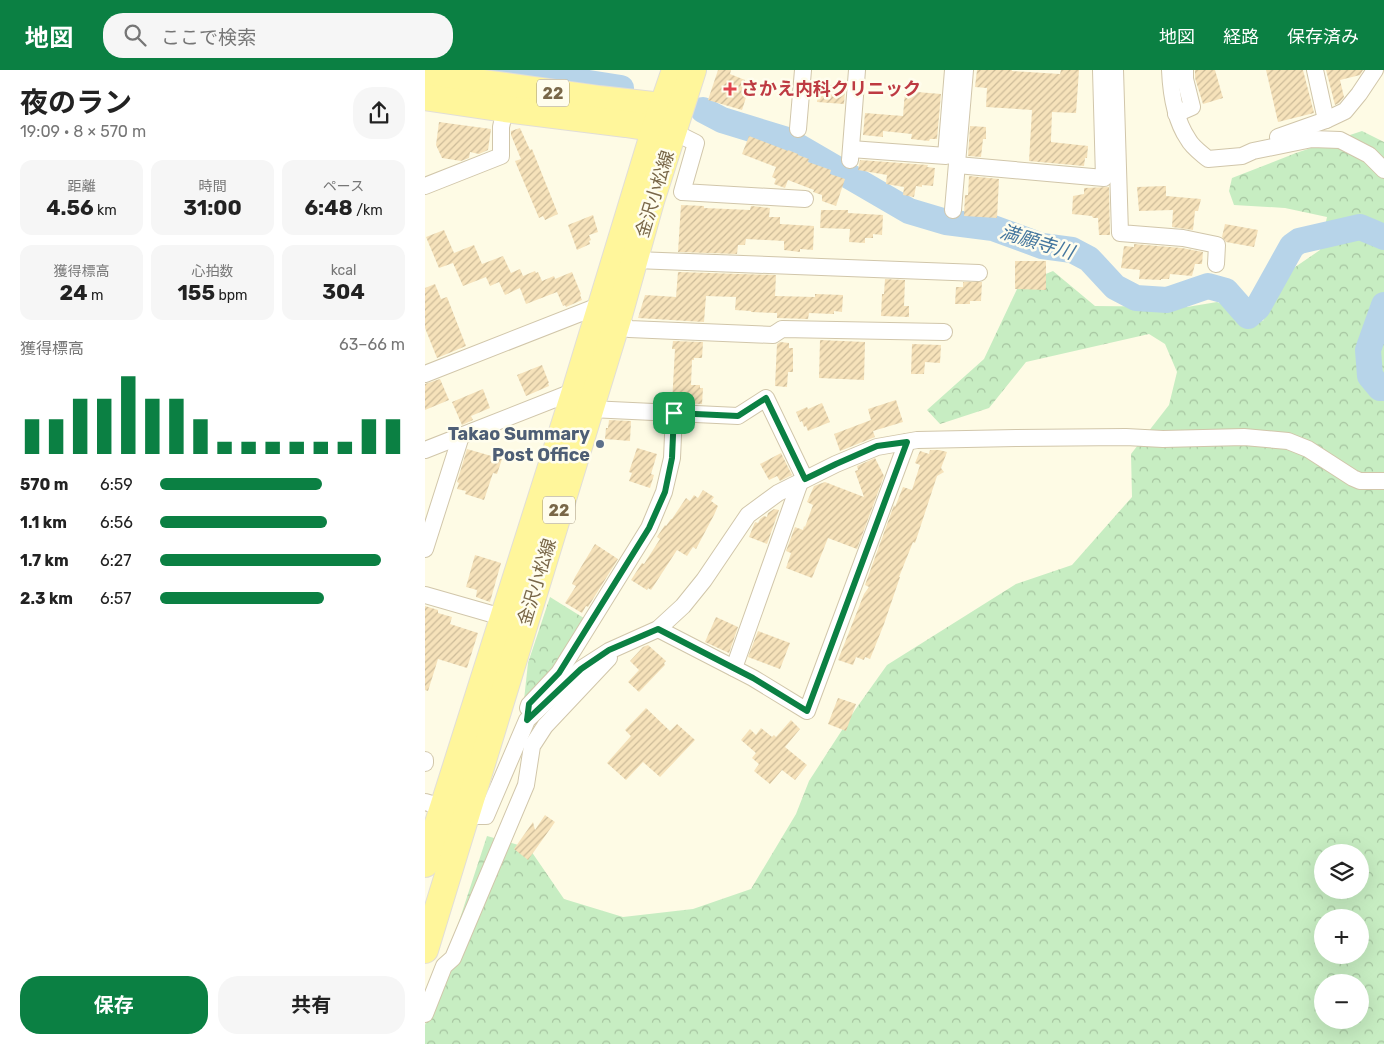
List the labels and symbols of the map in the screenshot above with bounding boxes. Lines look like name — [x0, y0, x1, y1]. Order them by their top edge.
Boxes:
place label: さかえ内科クリニック — [741, 78, 921, 100]
road number: 22 — [537, 79, 569, 106]
marker: さかえ内科クリニック — [723, 82, 737, 96]
street label: 金沢小松線 — [631, 148, 679, 240]
water label: 満願寺川 — [997, 220, 1079, 265]
pin — [653, 392, 695, 434]
place label: Takao Summary Post Office — [448, 423, 590, 466]
marker: Takao Summary Post Office — [594, 438, 606, 450]
road number: 22 — [543, 496, 575, 524]
street label: 金沢小松線 — [513, 536, 561, 628]

